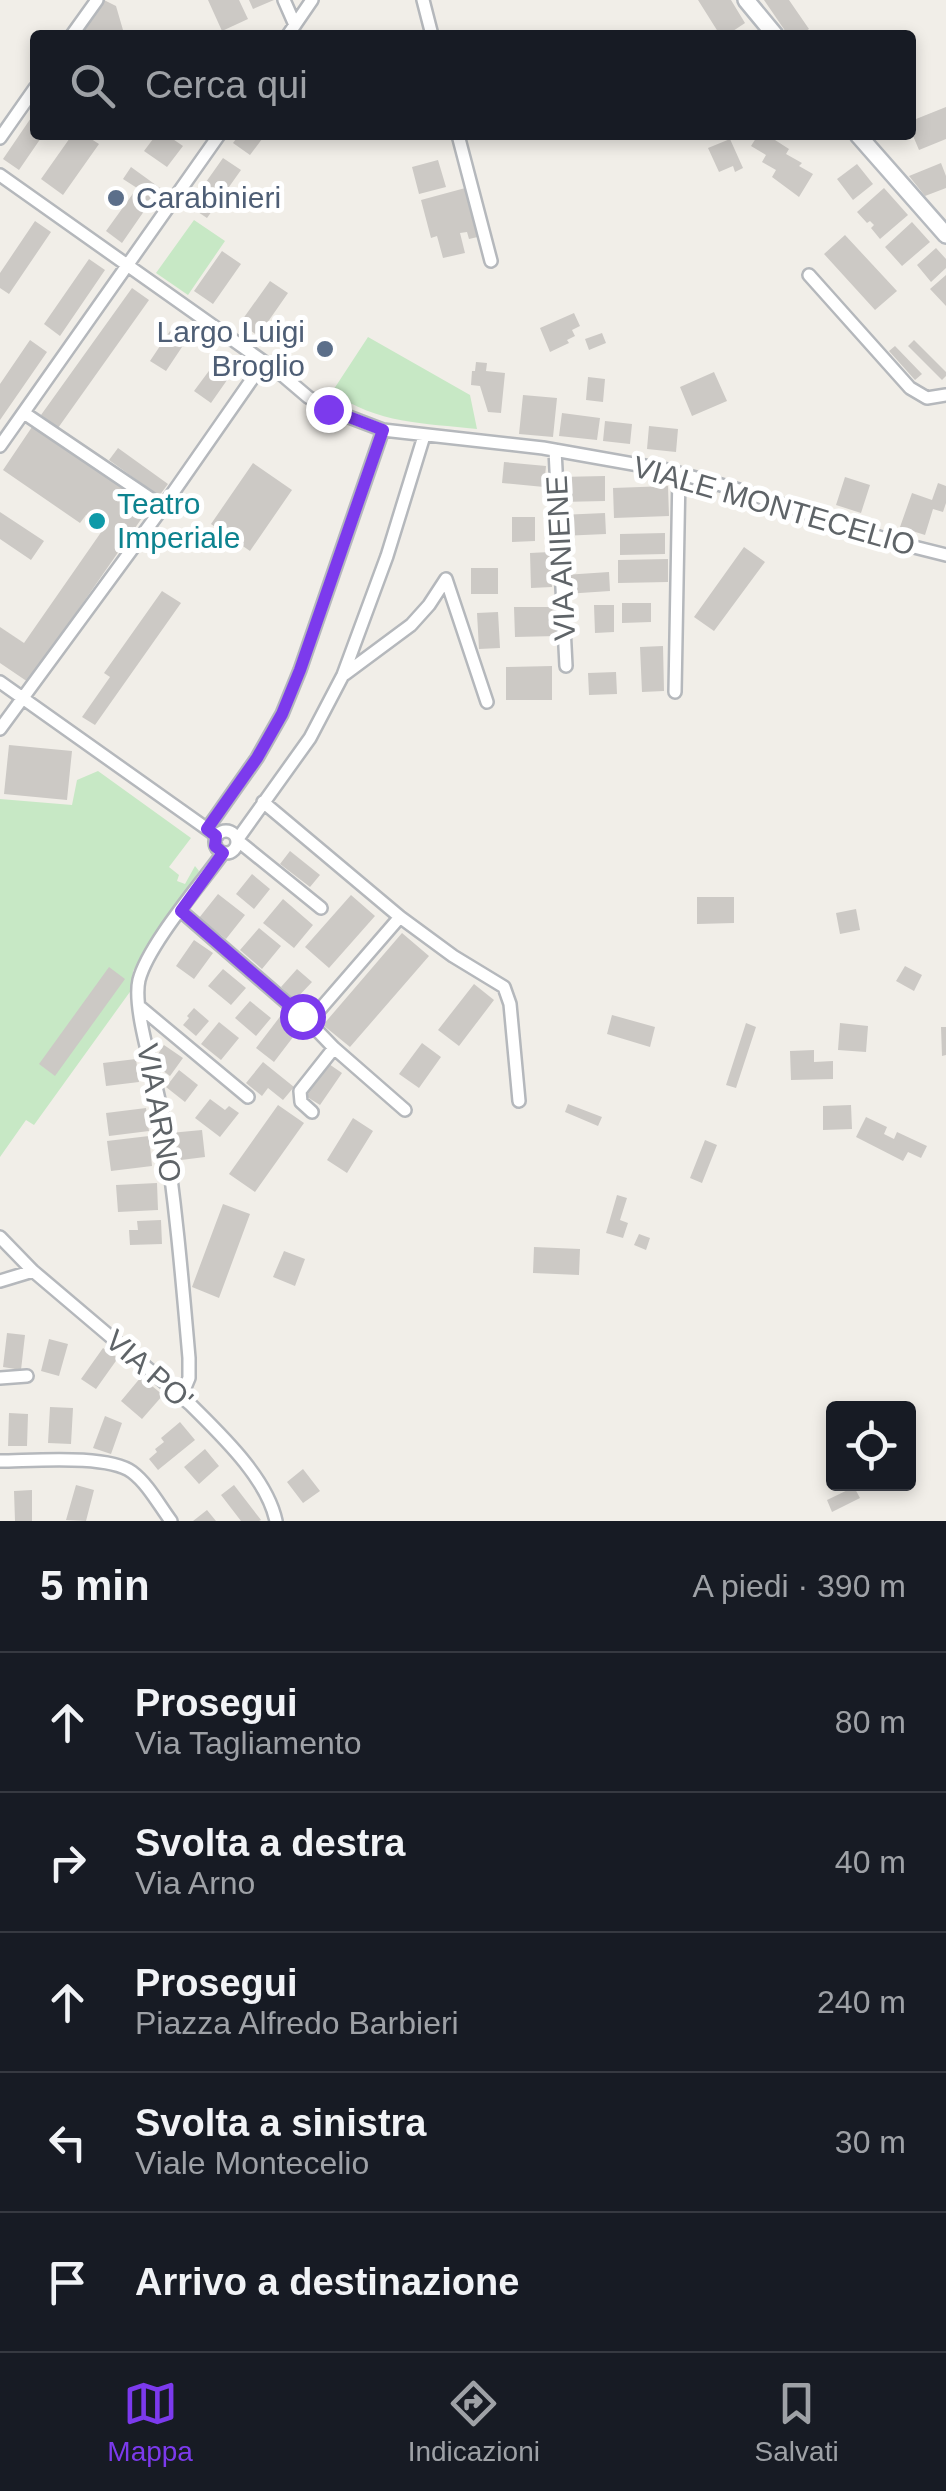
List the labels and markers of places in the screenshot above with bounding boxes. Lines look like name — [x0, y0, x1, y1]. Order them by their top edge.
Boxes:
place label: Carabinieri — [136, 181, 281, 214]
marker: Carabinieri — [105, 187, 127, 209]
place label: Largo Luigi Broglio — [157, 315, 305, 382]
marker: Largo Luigi Broglio — [314, 338, 336, 360]
place label: Teatro Imperiale — [117, 487, 240, 554]
marker: Teatro Imperiale — [86, 510, 108, 532]

